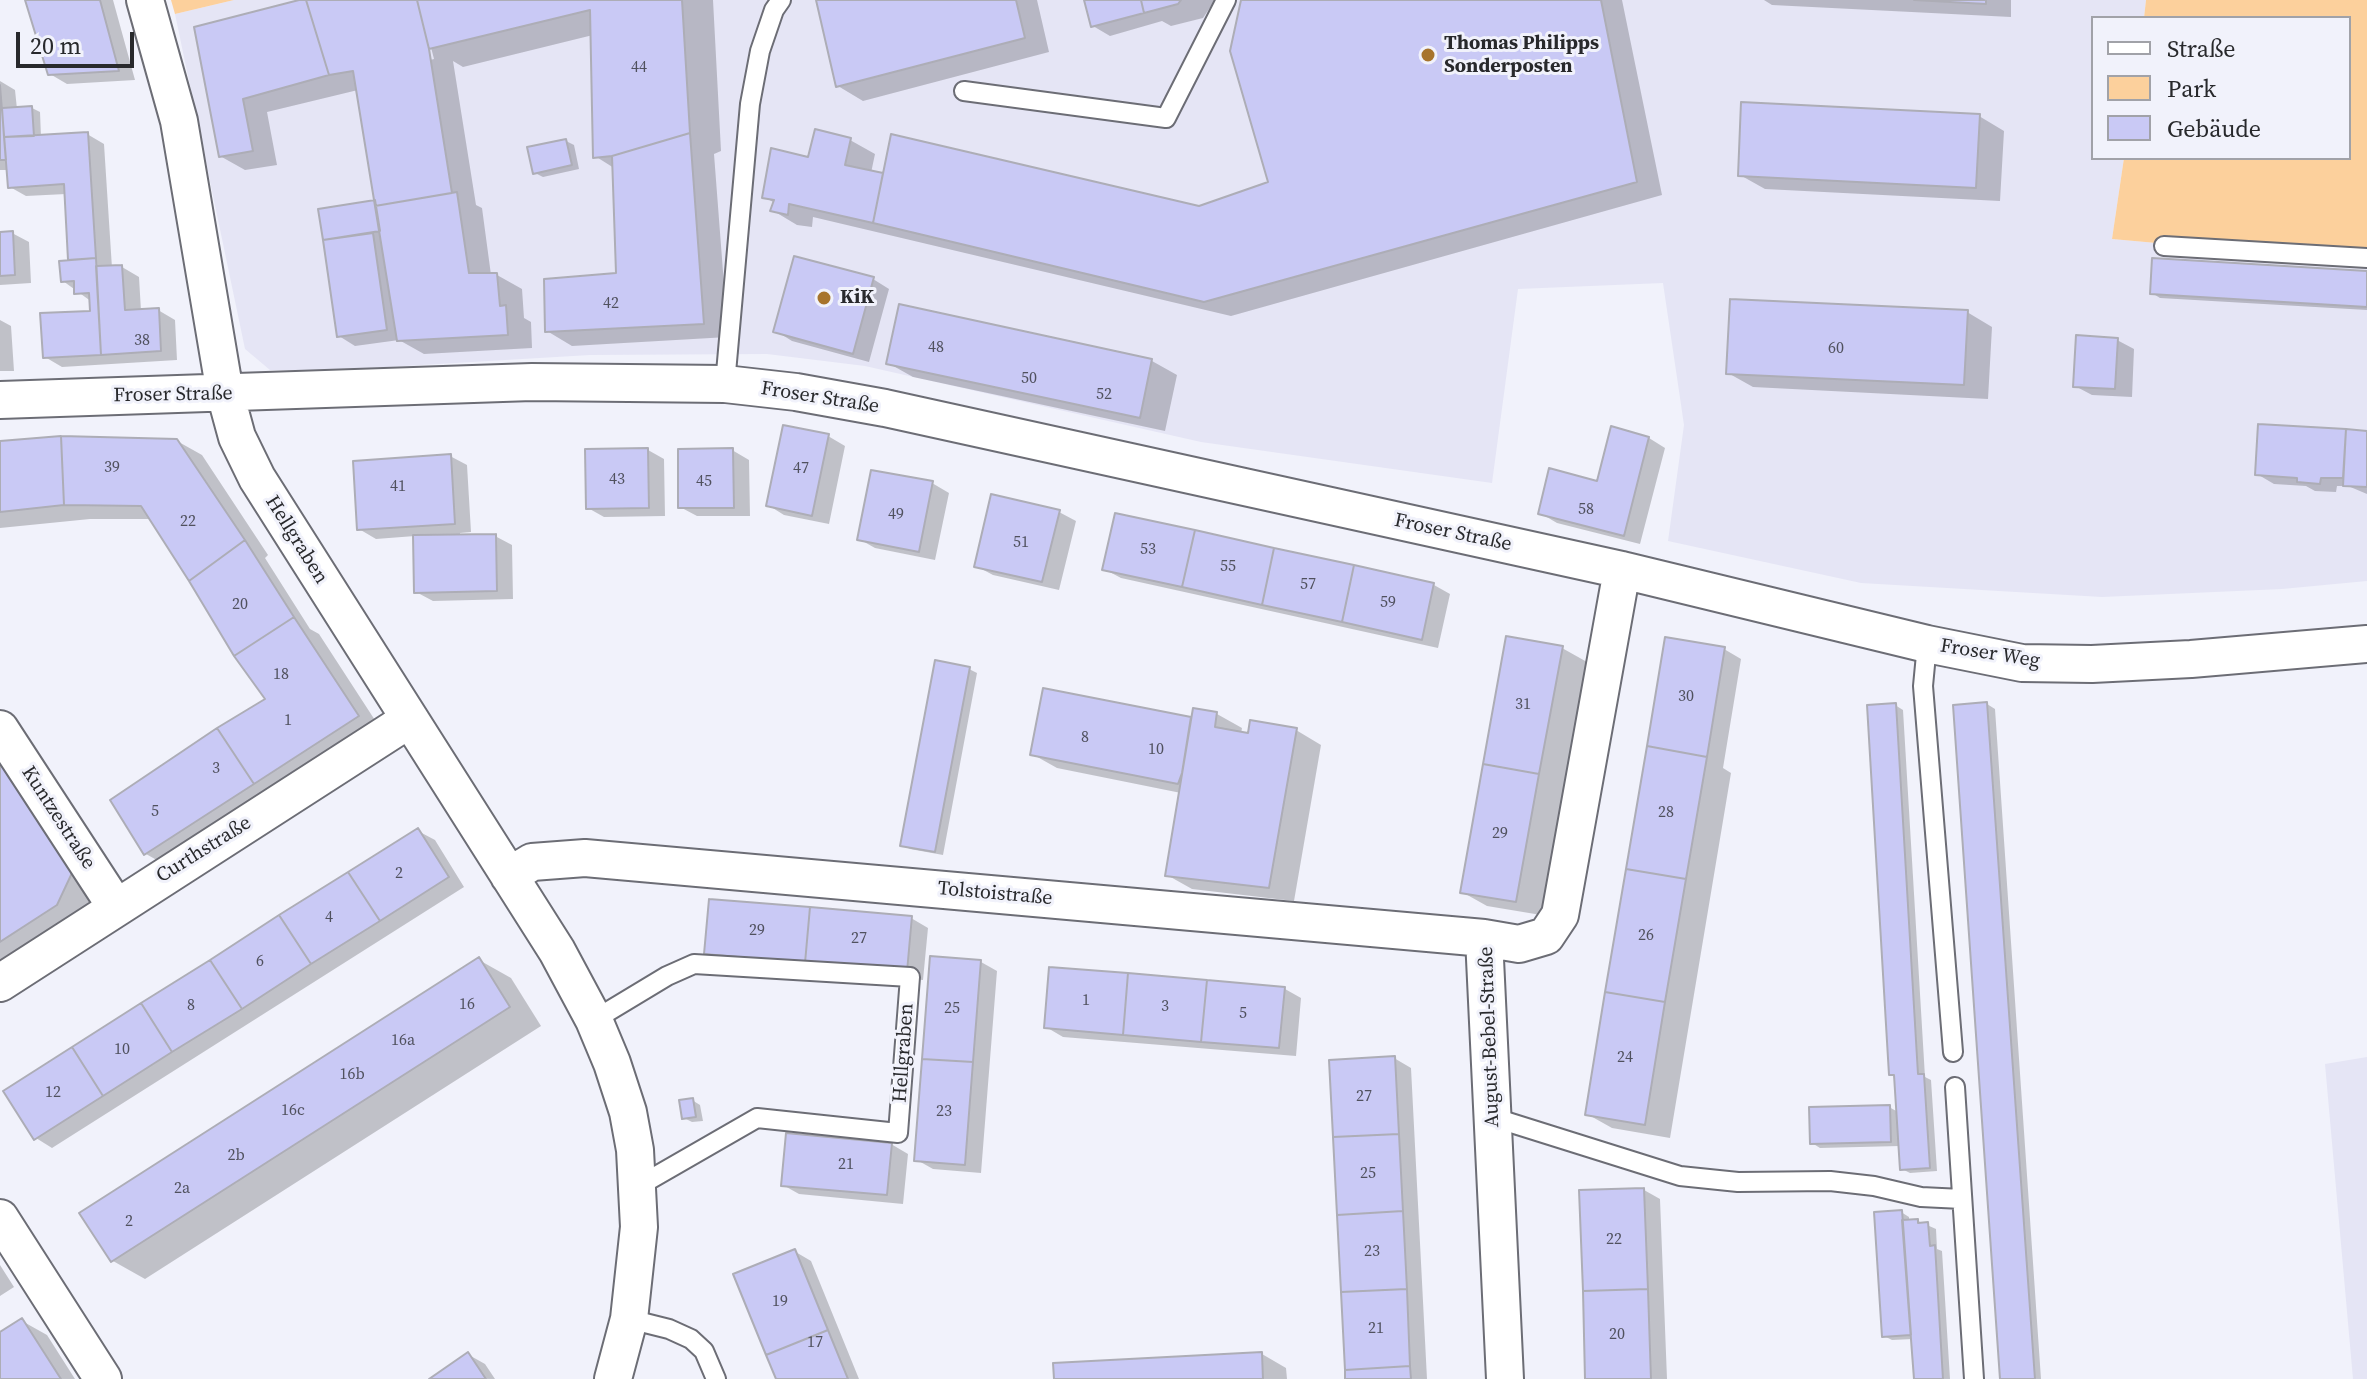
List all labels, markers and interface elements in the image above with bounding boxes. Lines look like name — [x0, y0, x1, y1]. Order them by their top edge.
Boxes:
scale bar — [20, 16, 138, 66]
legend — [2091, 16, 2351, 160]
text: 20 m — [30, 29, 81, 62]
place label: Thomas Philipps Sonderposten — [1444, 32, 1599, 79]
text: Straße — [2167, 32, 2235, 65]
marker: Thomas Philipps Sonderposten — [1419, 46, 1437, 64]
house number: 44 — [631, 58, 647, 78]
text: Park — [2167, 72, 2216, 105]
text: Gebäude — [2167, 112, 2261, 145]
place label: KiK — [840, 286, 874, 310]
marker: KiK — [815, 289, 833, 307]
house number: 42 — [603, 294, 619, 314]
house number: 38 — [134, 331, 150, 351]
house number: 48 — [928, 338, 944, 358]
house number: 60 — [1828, 339, 1844, 359]
house number: 50 — [1021, 369, 1037, 389]
street label: Froser Straße — [759, 377, 881, 419]
street label: Froser Straße — [113, 382, 233, 408]
house number: 52 — [1096, 385, 1112, 405]
house number: 39 — [104, 458, 120, 478]
house number: 47 — [793, 459, 809, 479]
house number: 43 — [609, 470, 625, 490]
house number: 45 — [696, 472, 712, 492]
house number: 41 — [390, 477, 406, 497]
street label: Hellgraben — [259, 491, 333, 589]
house number: 58 — [1578, 500, 1594, 520]
house number: 49 — [888, 505, 904, 525]
street label: Froser Straße — [1392, 509, 1514, 557]
house number: 22 — [180, 512, 196, 532]
house number: 51 — [1013, 533, 1029, 553]
house number: 53 — [1140, 540, 1156, 560]
house number: 55 — [1220, 557, 1236, 577]
house number: 57 — [1300, 575, 1316, 595]
house number: 59 — [1380, 593, 1396, 613]
house number: 20 — [232, 595, 248, 615]
street label: Froser Weg — [1938, 634, 2042, 674]
house number: 18 — [273, 665, 289, 685]
house number: 30 — [1678, 687, 1694, 707]
house number: 31 — [1515, 695, 1531, 715]
house number: 1 — [284, 711, 292, 731]
house number: 8 — [1081, 728, 1089, 748]
house number: 10 — [1148, 740, 1164, 760]
house number: 3 — [212, 759, 220, 779]
street label: Kuntzestraße — [16, 762, 100, 874]
house number: 5 — [151, 802, 159, 822]
house number: 28 — [1658, 803, 1674, 823]
street label: Curthstraße — [152, 811, 256, 889]
house number: 29 — [1492, 824, 1508, 844]
house number: 2 — [395, 864, 403, 884]
street label: Tolstoistraße — [937, 877, 1053, 911]
house number: 4 — [325, 908, 333, 928]
house number: 29 — [749, 921, 765, 941]
house number: 26 — [1638, 926, 1654, 946]
house number: 27 — [851, 929, 867, 949]
street label: August-Bebel-Straße — [1475, 946, 1505, 1128]
house number: 6 — [256, 952, 264, 972]
house number: 1 — [1082, 991, 1090, 1011]
house number: 16 — [459, 995, 475, 1015]
house number: 8 — [187, 996, 195, 1016]
house number: 3 — [1161, 997, 1169, 1017]
house number: 25 — [944, 999, 960, 1019]
street label: Hellgraben — [889, 1002, 919, 1104]
house number: 5 — [1239, 1004, 1247, 1024]
house number: 16a — [391, 1031, 415, 1051]
house number: 10 — [114, 1040, 130, 1060]
house number: 24 — [1617, 1048, 1633, 1068]
house number: 16b — [339, 1065, 365, 1085]
house number: 12 — [45, 1083, 61, 1103]
house number: 27 — [1356, 1087, 1372, 1107]
house number: 16c — [281, 1101, 305, 1121]
house number: 23 — [936, 1102, 952, 1122]
house number: 2b — [227, 1146, 245, 1166]
house number: 21 — [838, 1155, 854, 1175]
house number: 25 — [1360, 1164, 1376, 1184]
house number: 2a — [174, 1179, 190, 1199]
house number: 2 — [125, 1212, 133, 1232]
house number: 22 — [1606, 1230, 1622, 1250]
house number: 23 — [1364, 1242, 1380, 1262]
house number: 19 — [772, 1292, 788, 1312]
house number: 21 — [1368, 1319, 1384, 1339]
house number: 20 — [1609, 1325, 1625, 1345]
house number: 17 — [807, 1333, 823, 1353]

